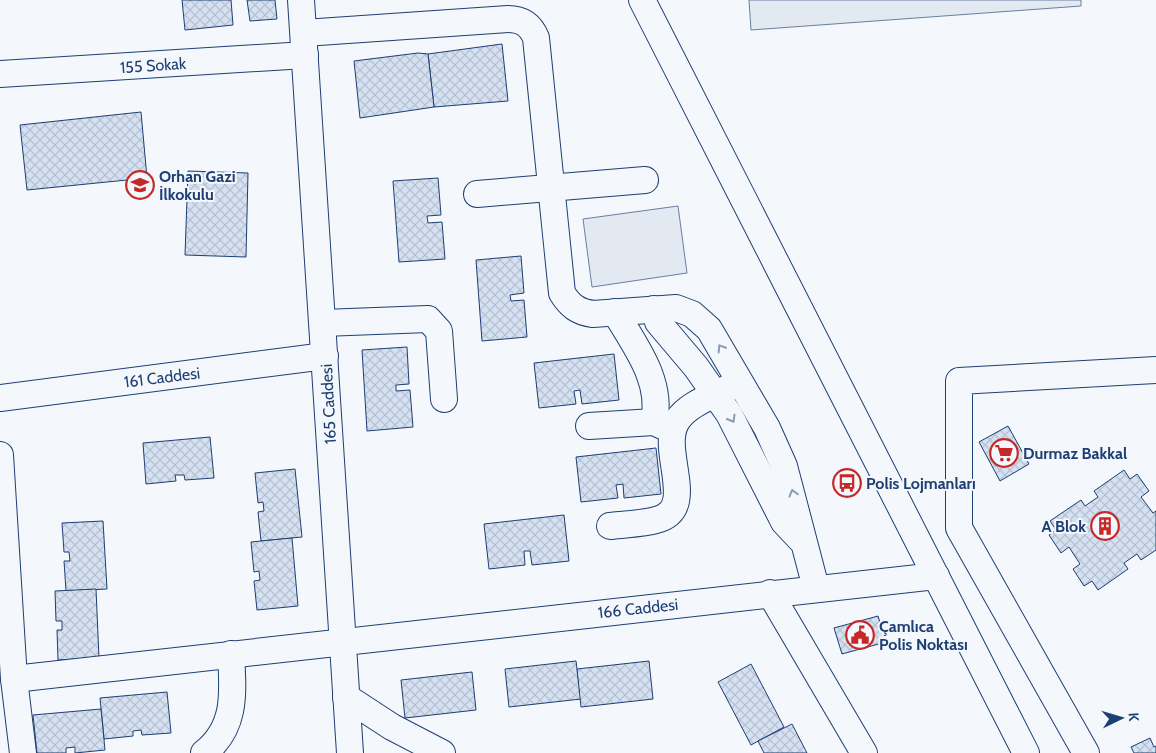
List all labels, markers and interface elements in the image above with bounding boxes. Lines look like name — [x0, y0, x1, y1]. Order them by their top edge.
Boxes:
street label: 155 Sokak — [119, 54, 188, 77]
place label: Orhan Gazi İlkokulu — [159, 167, 236, 204]
school or university icon: Orhan Gazi İlkokulu — [125, 170, 155, 200]
one-way arrow — [717, 345, 727, 354]
street label: 161 Caddesi — [123, 363, 201, 392]
street label: 165 Caddesi — [317, 363, 340, 444]
one-way arrow — [726, 414, 736, 423]
supermarket icon: Durmaz Bakkal — [989, 438, 1019, 468]
place label: Durmaz Bakkal — [1023, 444, 1127, 463]
bus stop icon: Polis Lojmanları — [832, 468, 862, 498]
place label: Polis Lojmanları — [866, 474, 976, 493]
one-way arrow — [788, 489, 799, 498]
building icon: A Blok — [1090, 511, 1120, 541]
place label: A Blok — [1041, 517, 1086, 536]
street label: 166 Caddesi — [597, 595, 679, 622]
place label: Çamlıca Polis Noktası — [879, 617, 968, 654]
public building icon: Çamlıca Polis Noktası — [845, 620, 875, 650]
north arrow — [1096, 693, 1146, 743]
text: K — [1125, 712, 1143, 722]

